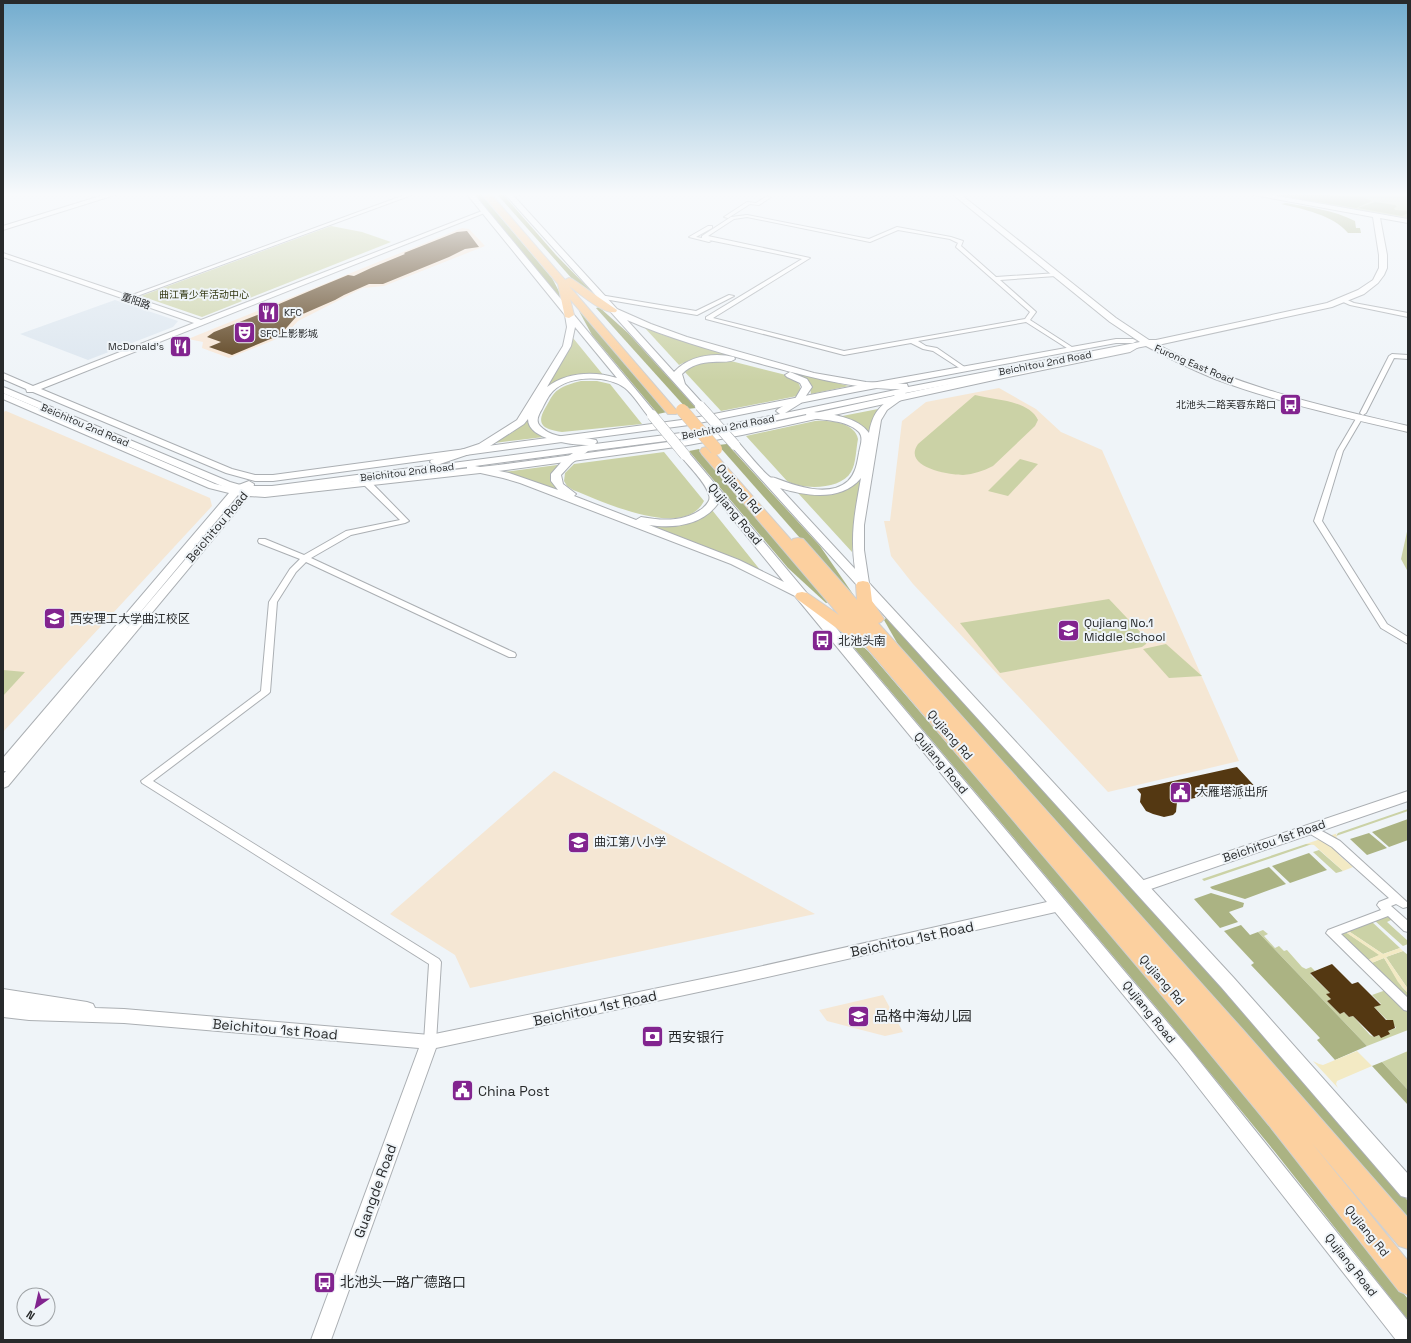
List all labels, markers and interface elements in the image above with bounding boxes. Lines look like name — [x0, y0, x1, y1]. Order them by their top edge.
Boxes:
park label: 曲江青少年活动中心 — [159, 288, 249, 301]
street label: 重阳路 — [120, 290, 152, 312]
restaurant icon: KFC — [256, 299, 282, 325]
place label: KFC — [284, 306, 302, 319]
theatre icon: SFC上影影城 — [231, 320, 257, 346]
place label: SFC上影影城 — [260, 327, 318, 340]
restaurant icon: McDonald's — [167, 333, 193, 359]
place label: McDonald's — [108, 340, 164, 353]
street label: Furong East Road — [1153, 341, 1235, 387]
street label: Beichitou 2nd Road — [997, 348, 1093, 378]
bus stop icon: 北池头二路芙蓉东路口 — [1278, 391, 1304, 417]
place label: 北池头二路芙蓉东路口 — [1176, 398, 1276, 411]
street label: Beichitou 2nd Road — [39, 401, 131, 449]
street label: Beichitou 2nd Road — [680, 412, 776, 442]
street label: Beichitou 2nd Road — [359, 460, 455, 484]
street label: Qujiang Rd — [713, 460, 765, 518]
street label: Qujiang Road — [705, 480, 765, 548]
street label: Beichitou Road — [183, 488, 251, 566]
school or university icon: 西安理工大学曲江校区 — [42, 606, 68, 632]
place label: 西安理工大学曲江校区 — [70, 611, 190, 627]
place label: Qujiang No.1 Middle School — [1084, 615, 1166, 645]
school or university icon: Qujiang No.1 Middle School — [1056, 617, 1082, 643]
bus stop icon: 北池头南 — [810, 628, 836, 654]
place label: 北池头南 — [838, 633, 886, 649]
street label: Qujiang Rd — [924, 706, 976, 764]
street label: Qujiang Road — [911, 729, 971, 797]
public building icon: 大雁塔派出所 — [1167, 779, 1193, 805]
place label: 大雁塔派出所 — [1196, 784, 1268, 800]
street label: Beichitou 1st Road — [1220, 816, 1328, 866]
school or university icon: 曲江第八小学 — [565, 829, 591, 855]
place label: 曲江第八小学 — [594, 834, 666, 850]
street label: Beichitou 1st Road — [849, 917, 975, 961]
street label: Qujiang Rd — [1136, 951, 1188, 1009]
street label: Qujiang Road — [1119, 978, 1179, 1046]
street label: Beichitou 1st Road — [532, 986, 658, 1030]
school or university icon: 品格中海幼儿园 — [846, 1003, 872, 1029]
place label: 品格中海幼儿园 — [874, 1007, 972, 1025]
street label: Beichitou 1st Road — [212, 1015, 338, 1043]
bank icon: 西安银行 — [639, 1024, 665, 1050]
place label: 西安银行 — [668, 1028, 724, 1046]
public building icon: China Post — [449, 1078, 475, 1104]
place label: China Post — [478, 1082, 550, 1100]
street label: Guangde Road — [350, 1142, 400, 1240]
street label: Qujiang Rd — [1341, 1202, 1393, 1260]
street label: Qujiang Road — [1321, 1230, 1381, 1300]
bus stop icon: 北池头一路广德路口 — [311, 1269, 337, 1295]
place label: 北池头一路广德路口 — [340, 1273, 466, 1291]
north arrow — [16, 1287, 56, 1327]
text: N — [23, 1307, 37, 1323]

